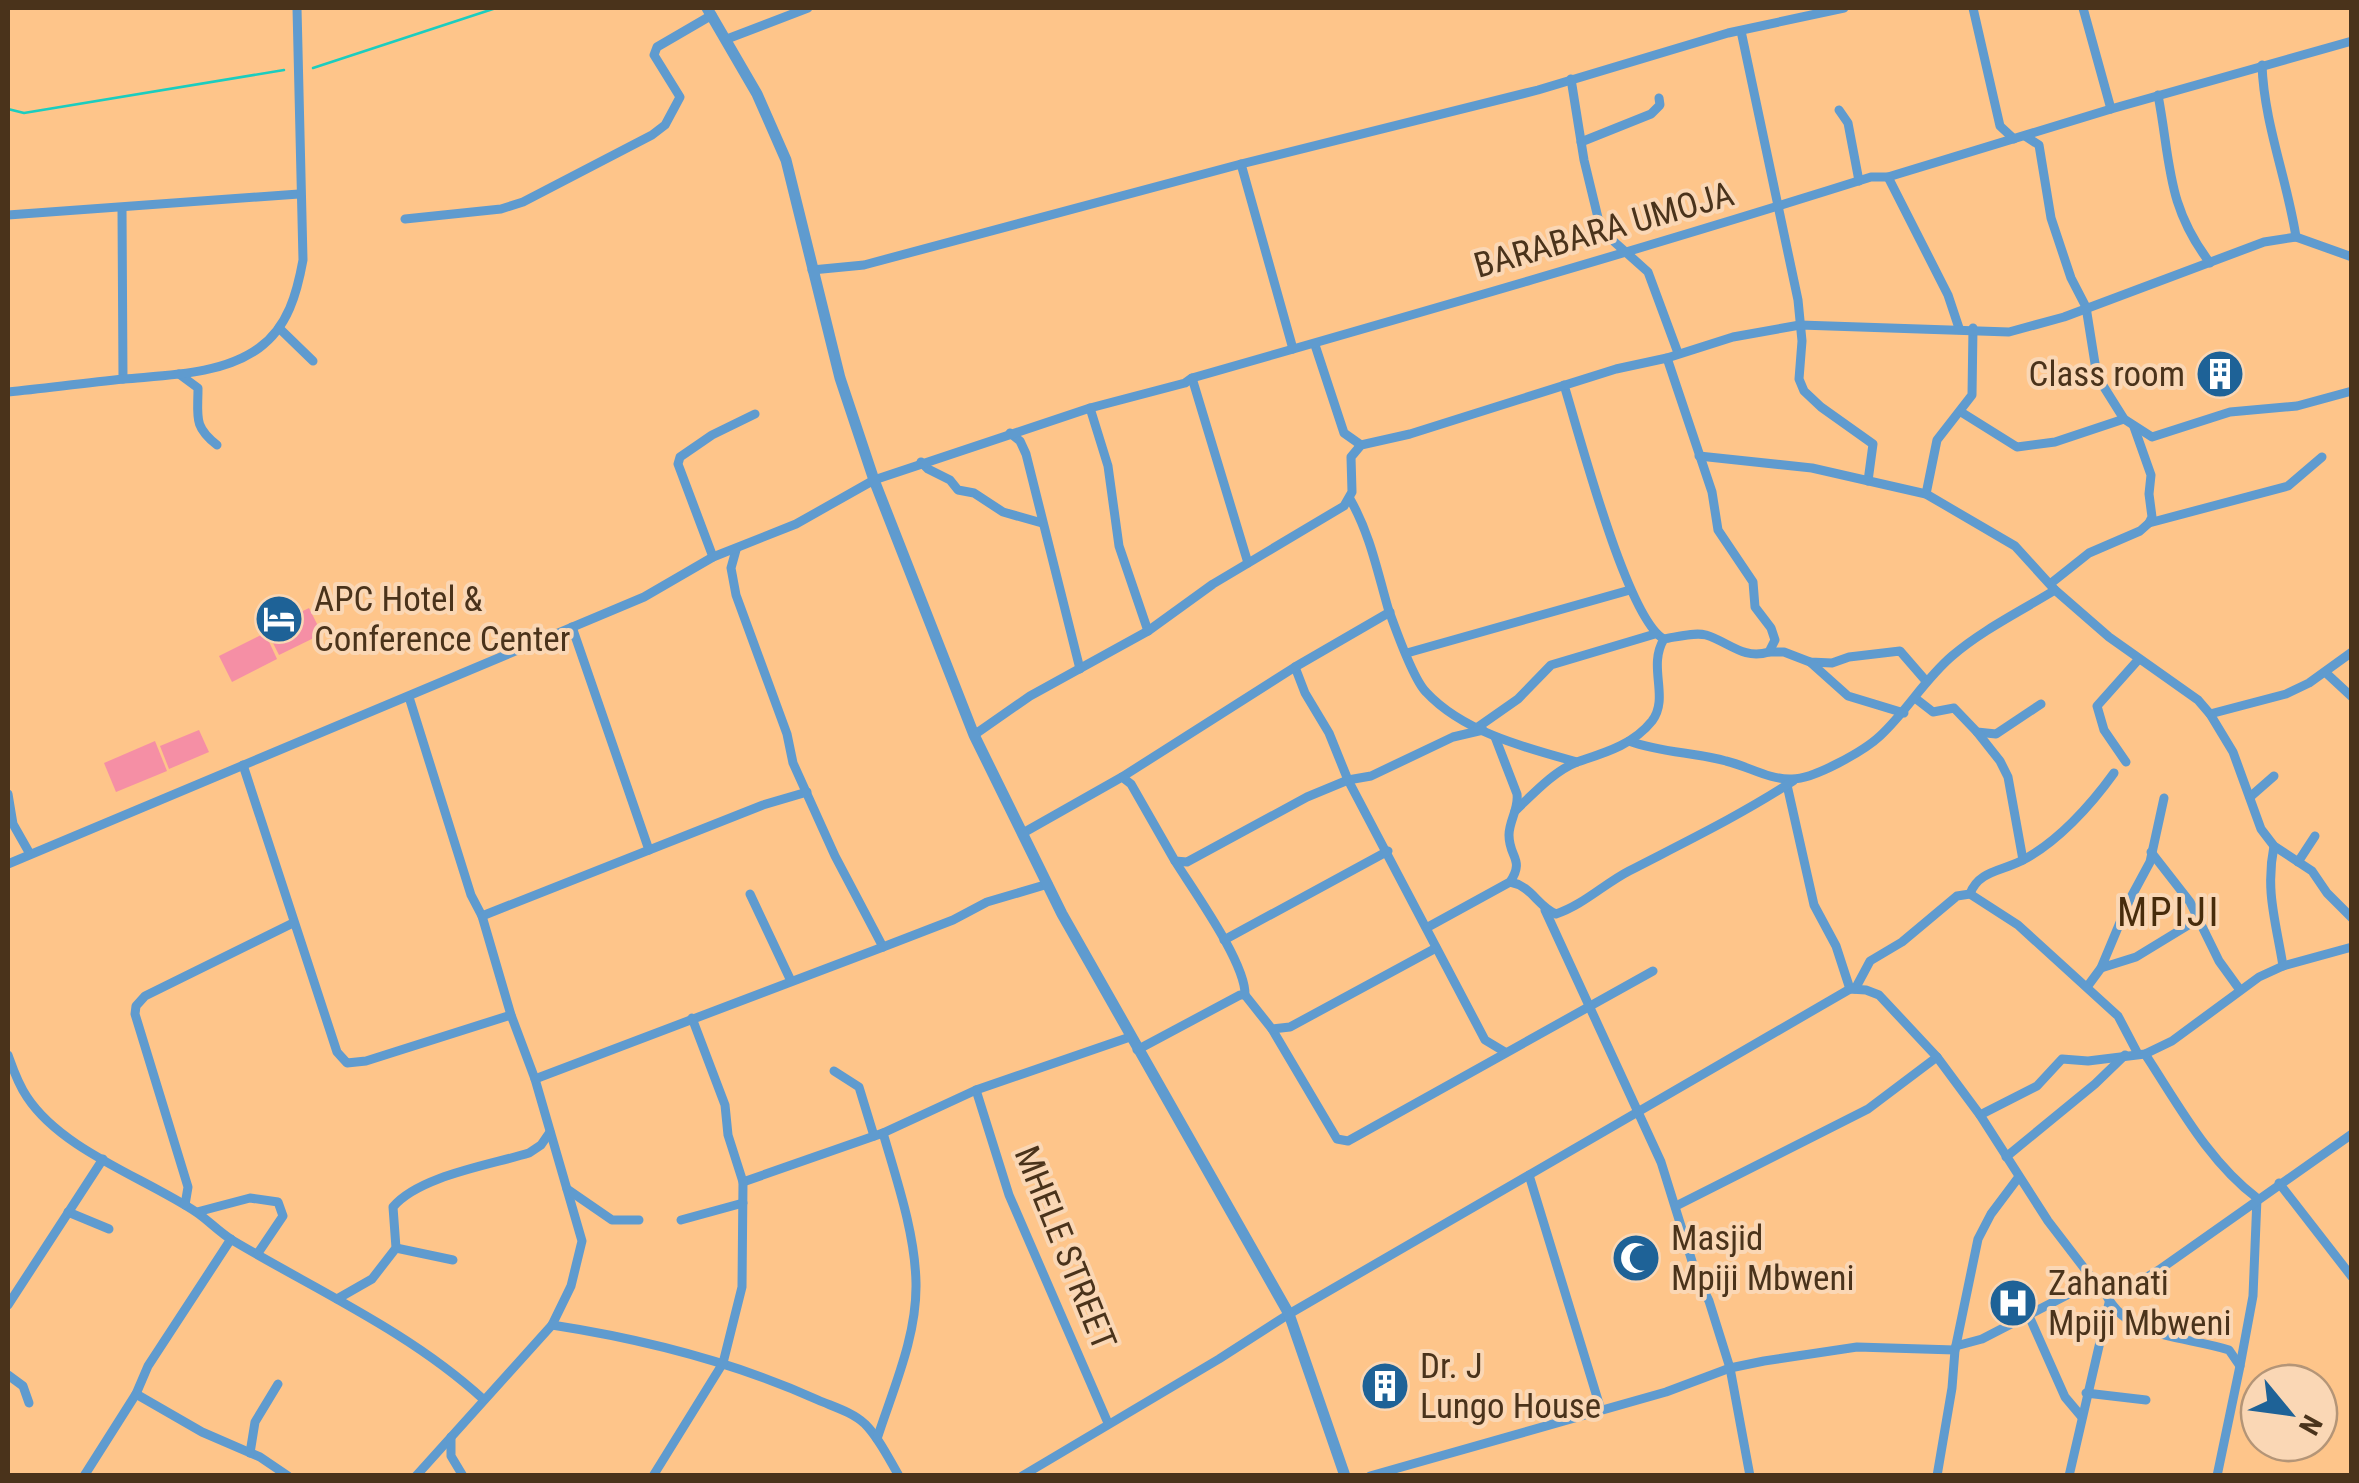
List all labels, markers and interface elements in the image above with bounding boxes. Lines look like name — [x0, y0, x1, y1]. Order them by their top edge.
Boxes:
street label: BARABARA UMOJA — [1470, 173, 1738, 287]
building icon: Class room — [2194, 348, 2246, 400]
place label: Class room — [2029, 354, 2185, 395]
place label: APC Hotel & Conference Center — [314, 579, 570, 660]
hotel icon: APC Hotel & Conference Center — [253, 593, 305, 645]
district label: MPIJI — [2117, 889, 2221, 936]
street label: MHELE STREET — [1006, 1140, 1124, 1356]
place label: Masjid Mpiji Mbweni — [1671, 1218, 1854, 1299]
mosque icon: Masjid Mpiji Mbweni — [1610, 1232, 1662, 1284]
place label: Zahanati Mpiji Mbweni — [2048, 1263, 2231, 1344]
hospital icon: Zahanati Mpiji Mbweni — [1987, 1277, 2039, 1329]
place label: Dr. J Lungo House — [1420, 1346, 1601, 1427]
building icon: Dr. J Lungo House — [1359, 1360, 1411, 1412]
north arrow — [2239, 1363, 2339, 1463]
text: N — [2292, 1409, 2329, 1440]

